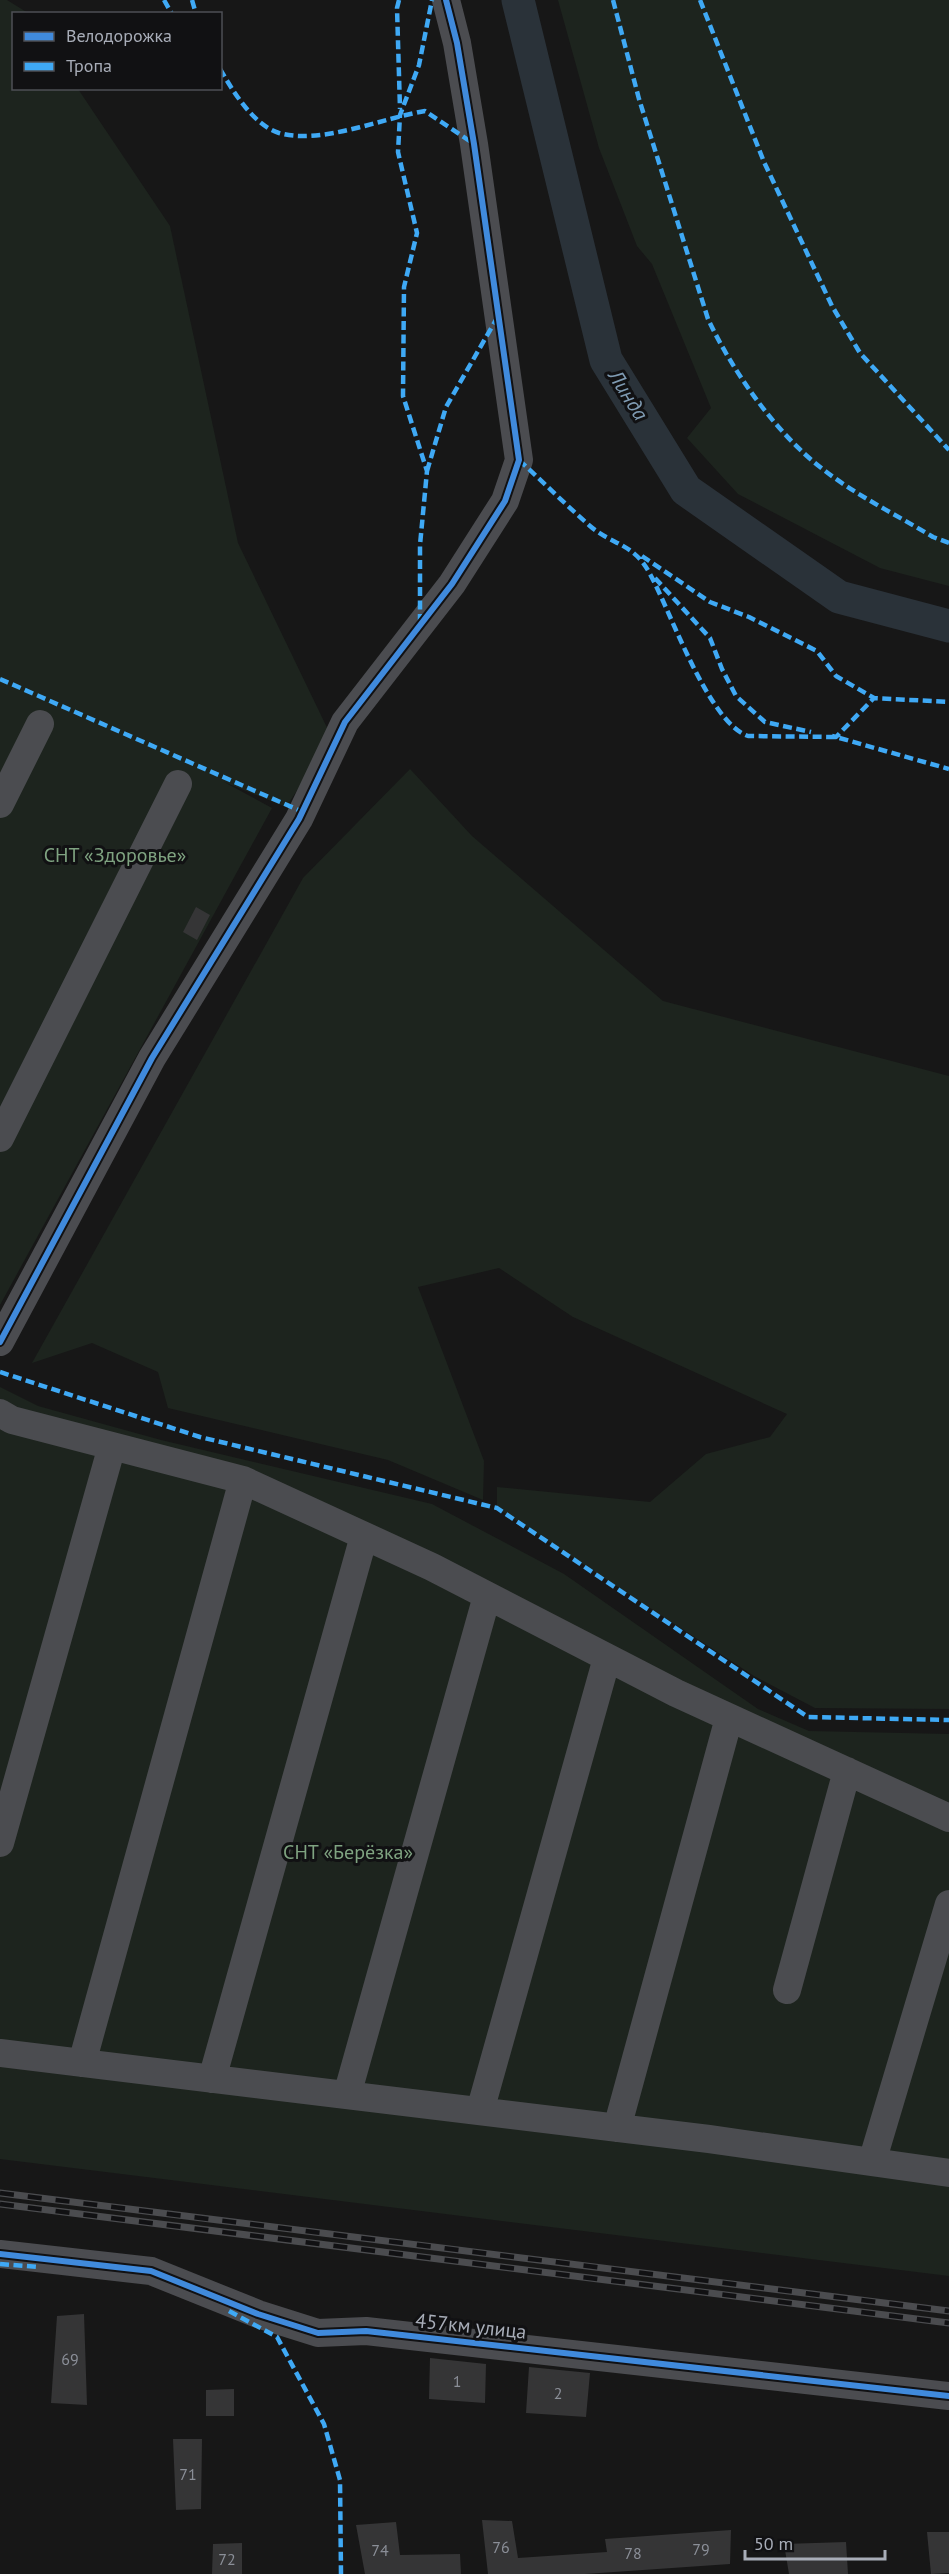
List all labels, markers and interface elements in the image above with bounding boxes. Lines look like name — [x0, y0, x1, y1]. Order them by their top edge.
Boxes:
legend — [12, 12, 222, 90]
text: Велодорожка — [66, 24, 172, 47]
text: Тропа — [66, 54, 112, 77]
water label: Линда — [602, 364, 655, 426]
park label: СНТ «Здоровье» — [44, 842, 186, 868]
park label: СНТ «Берёзка» — [283, 1839, 413, 1865]
street label: 457км улица — [414, 2307, 528, 2345]
house number: 69 — [61, 2349, 79, 2369]
house number: 1 — [453, 2371, 461, 2391]
house number: 2 — [554, 2383, 562, 2403]
house number: 71 — [179, 2464, 197, 2484]
scale bar — [745, 2523, 884, 2561]
text: 50 m — [754, 2532, 793, 2555]
house number: 76 — [492, 2537, 510, 2557]
house number: 79 — [692, 2539, 710, 2559]
house number: 74 — [371, 2540, 389, 2560]
house number: 78 — [624, 2543, 642, 2563]
house number: 72 — [218, 2549, 236, 2569]

